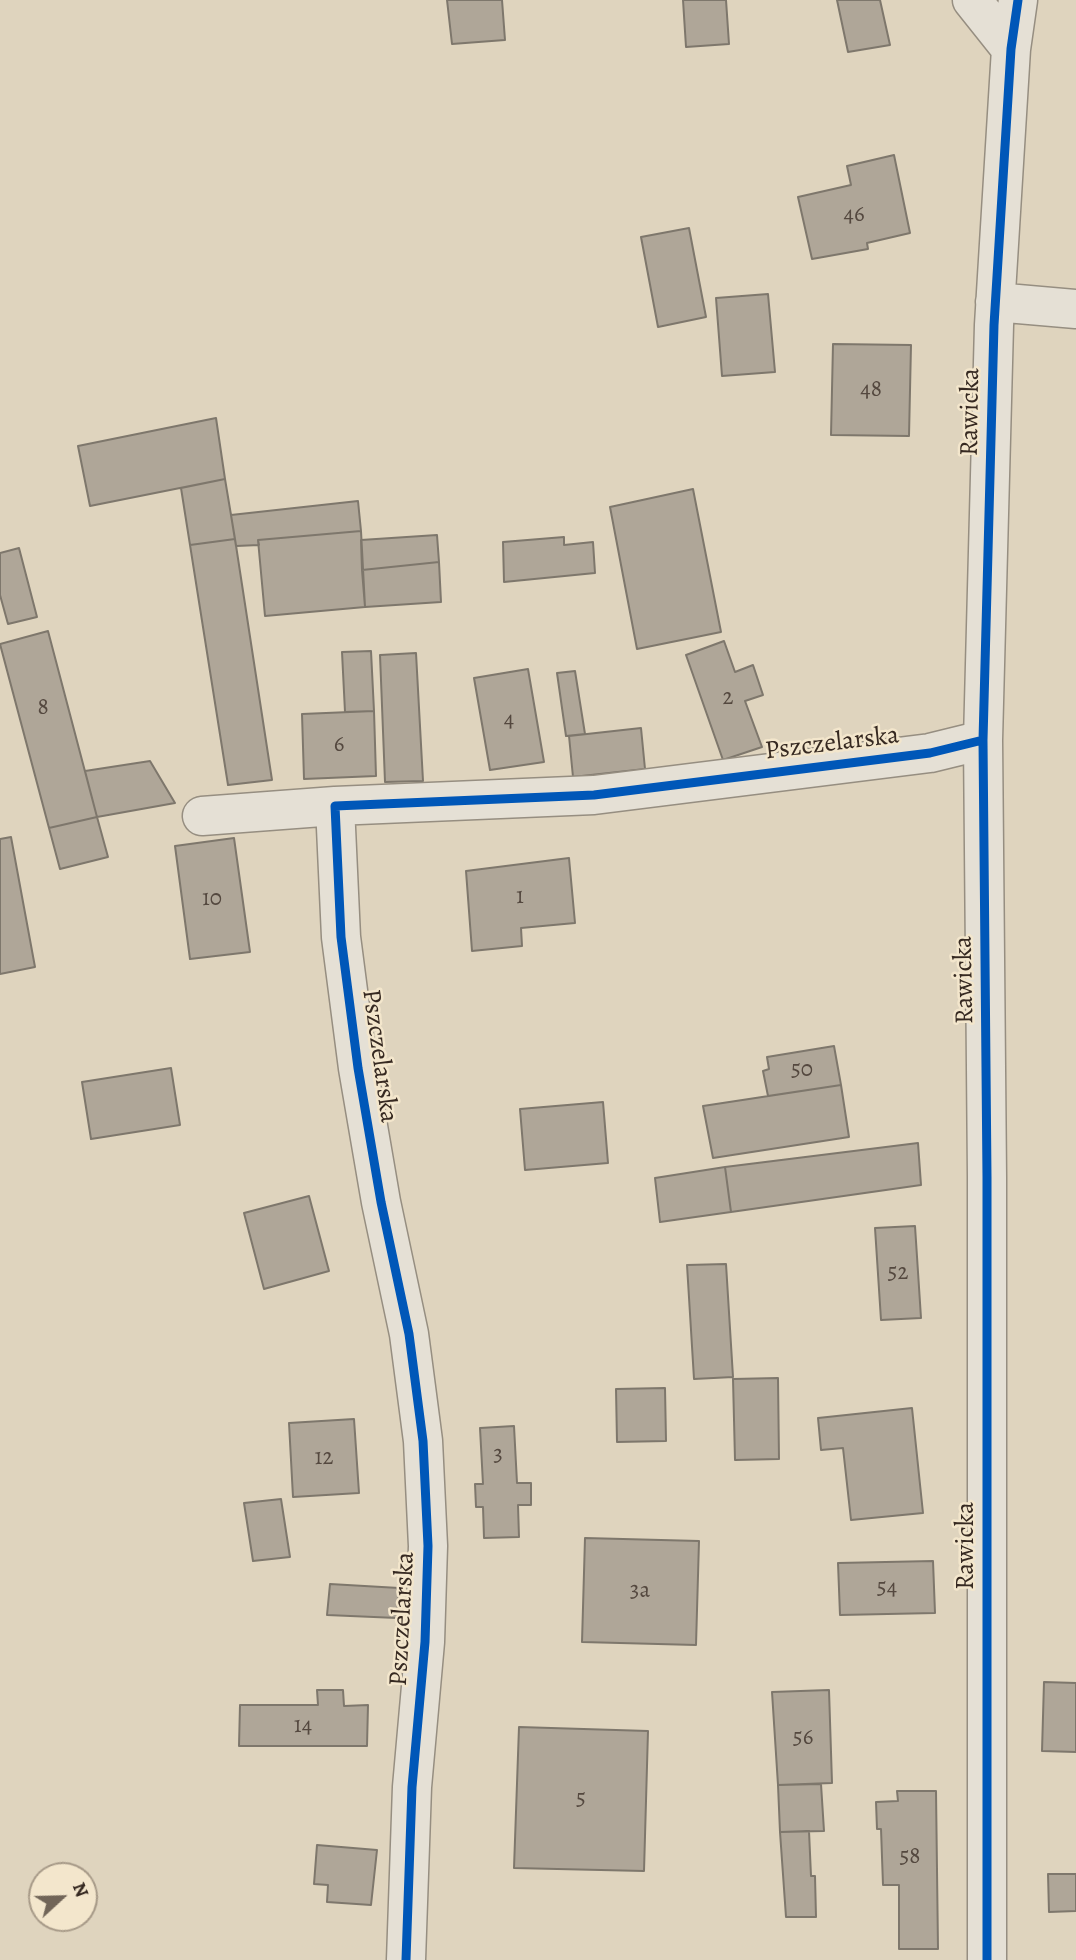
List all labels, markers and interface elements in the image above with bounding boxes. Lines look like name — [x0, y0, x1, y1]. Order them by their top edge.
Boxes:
house number: 46 — [843, 201, 865, 229]
street label: Rawicka — [955, 368, 987, 456]
house number: 48 — [860, 376, 882, 404]
house number: 2 — [723, 684, 733, 712]
house number: 8 — [37, 694, 49, 722]
house number: 4 — [504, 706, 514, 734]
street label: Pszczelarska — [763, 720, 901, 768]
house number: 6 — [334, 731, 344, 759]
house number: 1 — [516, 883, 524, 911]
house number: 10 — [202, 885, 222, 913]
street label: Rawicka — [949, 936, 981, 1024]
street label: Pszczelarska — [354, 987, 404, 1125]
house number: 50 — [791, 1056, 813, 1084]
house number: 52 — [888, 1259, 908, 1287]
house number: 3 — [493, 1441, 503, 1469]
house number: 12 — [315, 1444, 333, 1472]
street label: Rawicka — [951, 1502, 983, 1590]
street label: Pszczelarska — [384, 1551, 422, 1687]
house number: 54 — [877, 1574, 897, 1602]
house number: 3a — [630, 1577, 650, 1605]
house number: 14 — [294, 1712, 312, 1740]
house number: 56 — [793, 1724, 813, 1752]
house number: 5 — [576, 1785, 586, 1813]
house number: 58 — [899, 1843, 921, 1871]
north arrow — [28, 1862, 98, 1932]
text: N — [66, 1879, 95, 1901]

